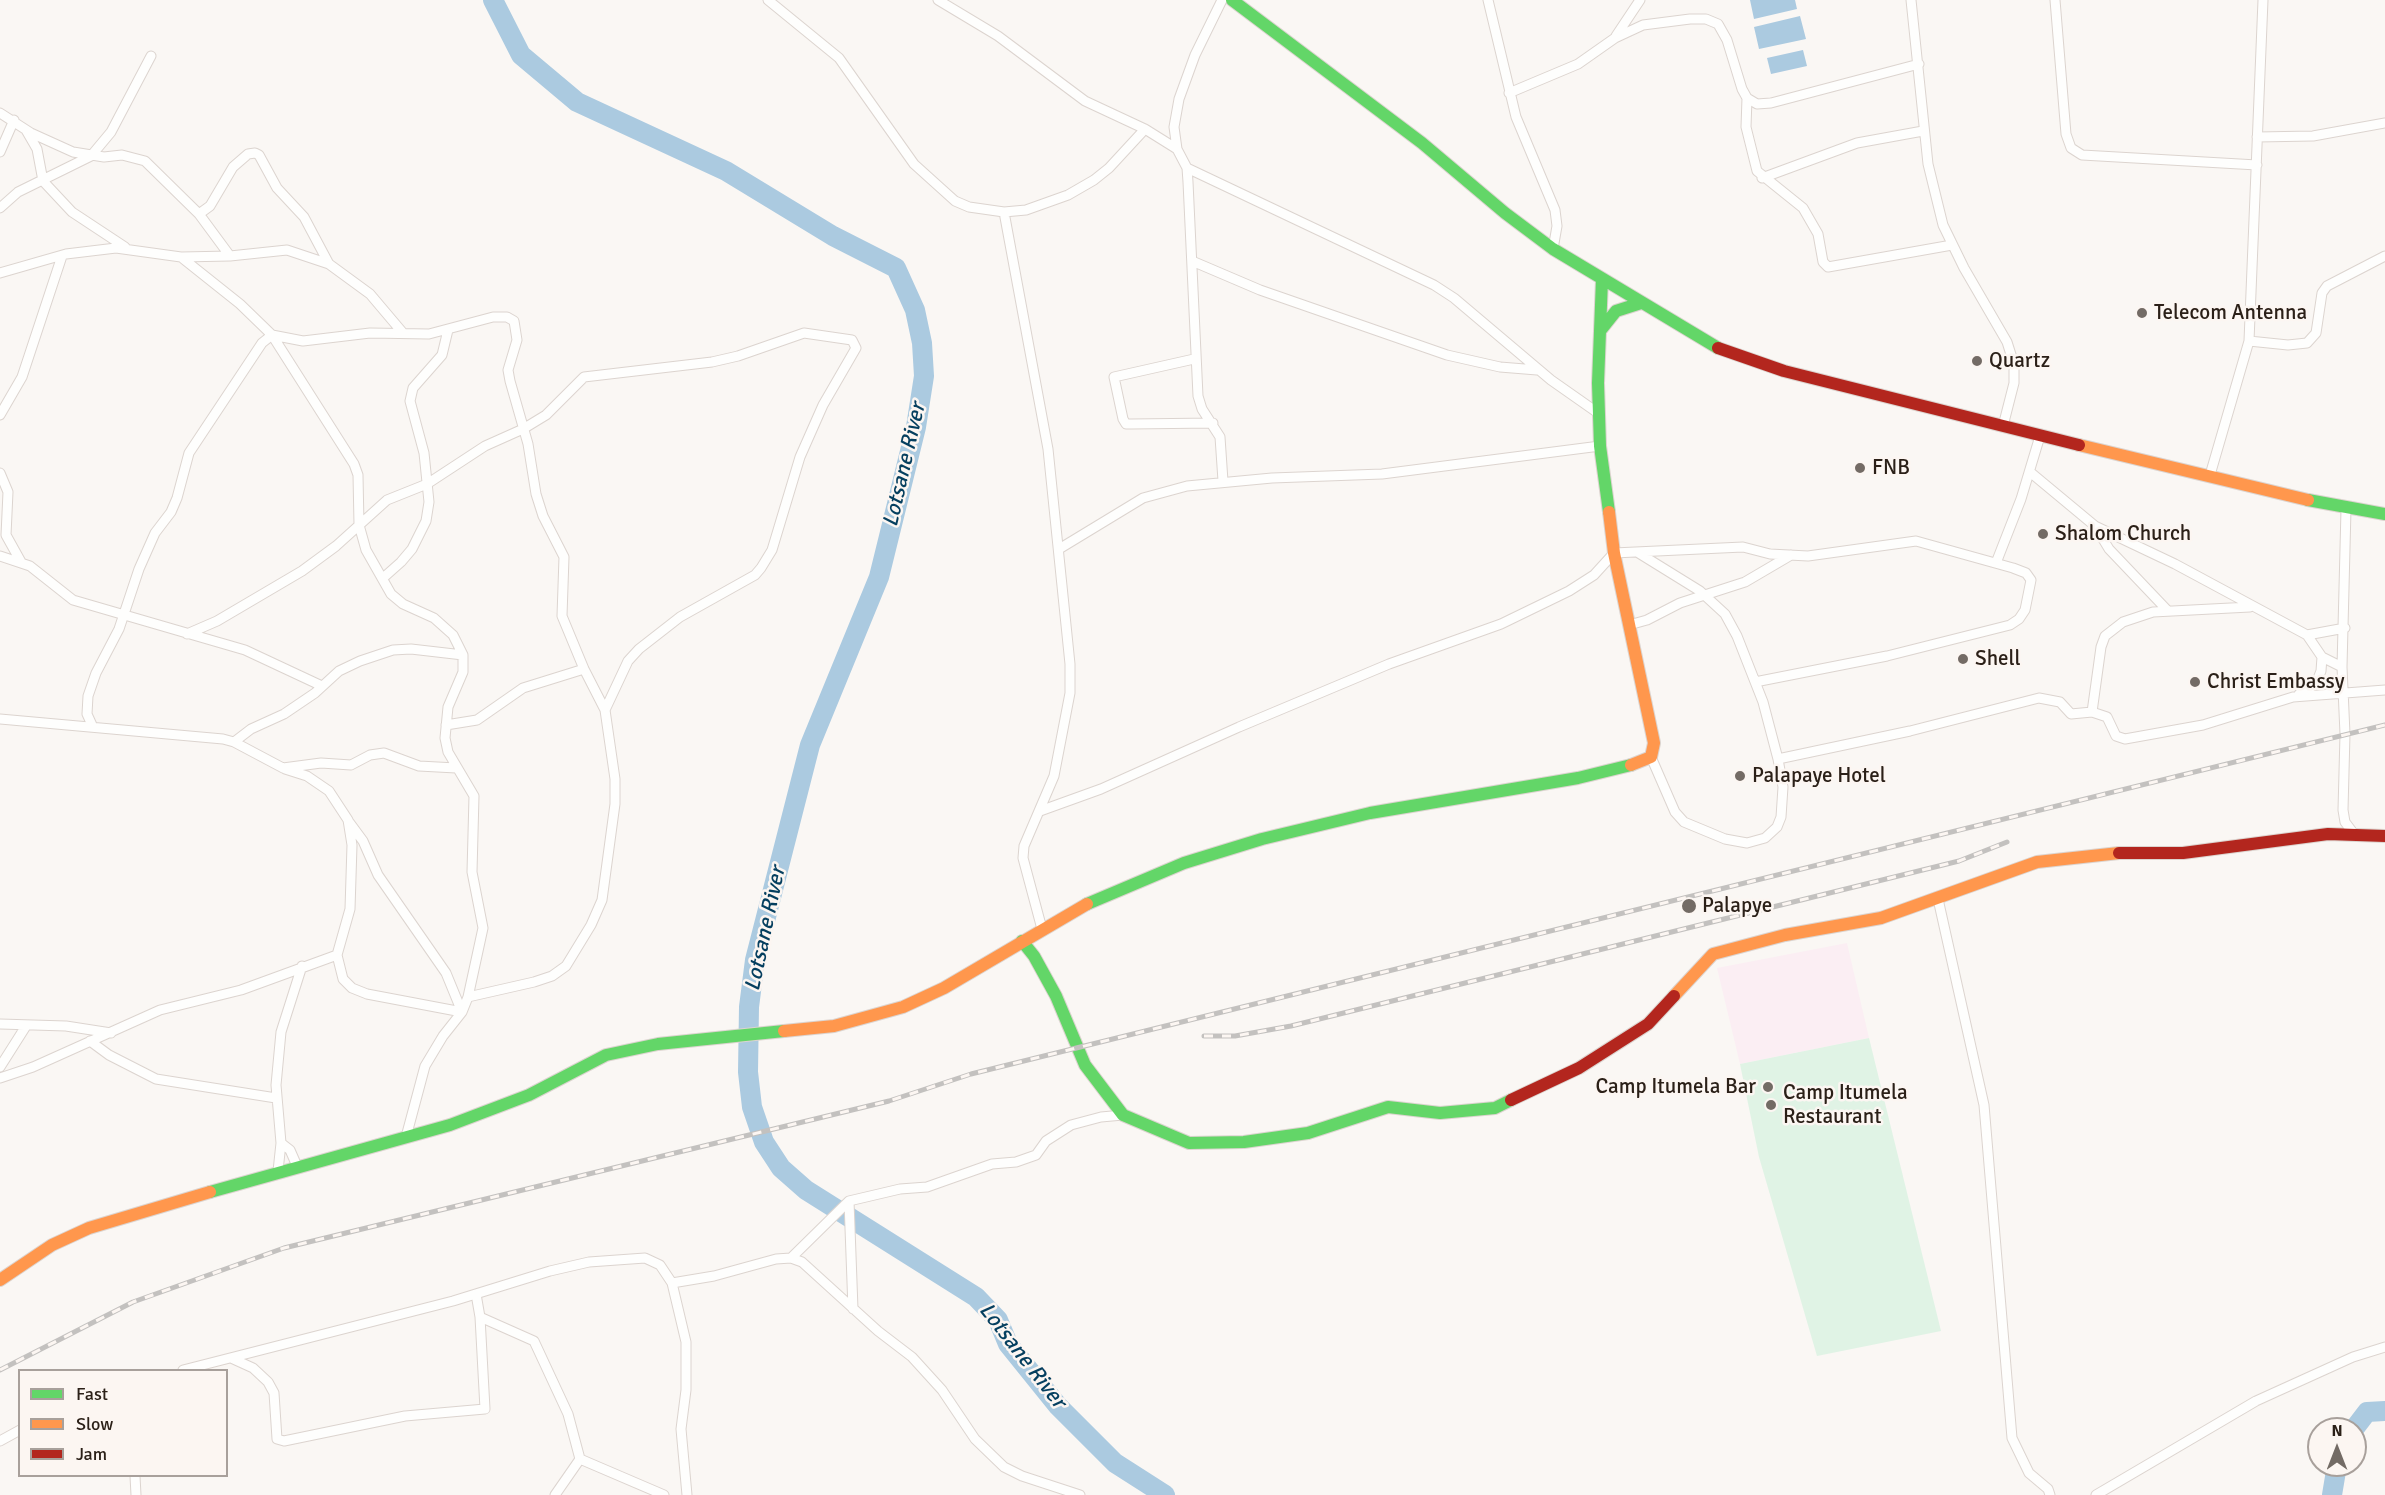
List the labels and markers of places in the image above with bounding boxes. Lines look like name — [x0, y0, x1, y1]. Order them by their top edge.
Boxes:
place label: Telecom Antenna — [2154, 300, 2307, 326]
marker: Telecom Antenna — [2135, 306, 2149, 320]
place label: Quartz — [1989, 348, 2050, 374]
marker: Quartz — [1970, 354, 1984, 368]
place label: FNB — [1872, 455, 1910, 481]
marker: FNB — [1853, 461, 1867, 475]
place label: Shalom Church — [2055, 521, 2191, 547]
marker: Shalom Church — [2036, 527, 2050, 541]
place label: Shell — [1975, 646, 2021, 672]
marker: Shell — [1956, 652, 1970, 666]
place label: Christ Embassy — [2207, 669, 2345, 695]
marker: Christ Embassy — [2188, 675, 2202, 689]
place label: Palapaye Hotel — [1752, 763, 1886, 789]
marker: Palapaye Hotel — [1733, 769, 1747, 783]
place label: Palapye — [1702, 893, 1772, 919]
marker: Palapye — [1680, 897, 1698, 915]
place label: Camp Itumela Bar — [1596, 1074, 1756, 1100]
marker: Camp Itumela Bar — [1761, 1080, 1775, 1094]
place label: Camp Itumela Restaurant — [1783, 1080, 1908, 1130]
marker: Camp Itumela Restaurant — [1764, 1098, 1778, 1112]

